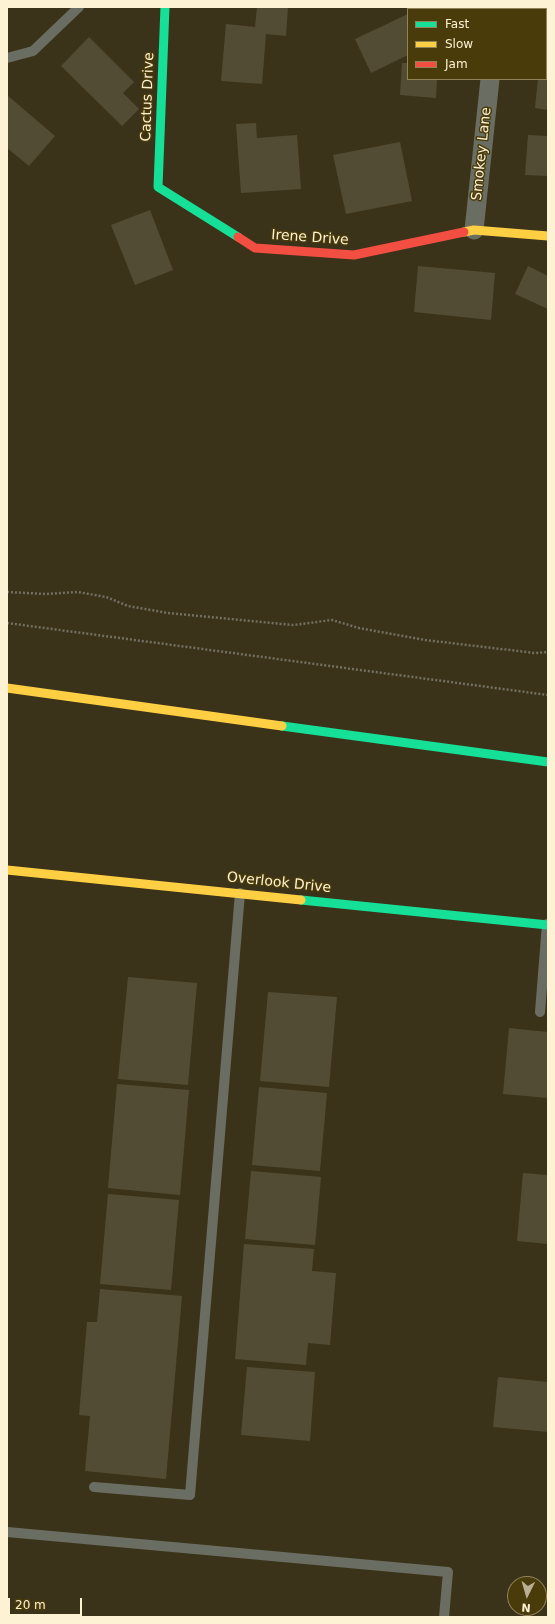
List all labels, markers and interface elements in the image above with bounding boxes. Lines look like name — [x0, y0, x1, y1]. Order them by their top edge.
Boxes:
legend — [407, 8, 547, 80]
text: Fast — [445, 17, 469, 31]
text: Slow — [445, 37, 473, 51]
street label: Cactus Drive — [138, 52, 158, 142]
text: Jam — [445, 57, 468, 71]
street label: Smokey Lane — [469, 106, 495, 202]
street label: Irene Drive — [271, 227, 349, 249]
street label: Overlook Drive — [226, 869, 332, 897]
north arrow — [507, 1576, 547, 1616]
scale bar — [10, 1590, 84, 1616]
text: 20 m — [15, 1598, 46, 1612]
text: N — [521, 1601, 531, 1614]

